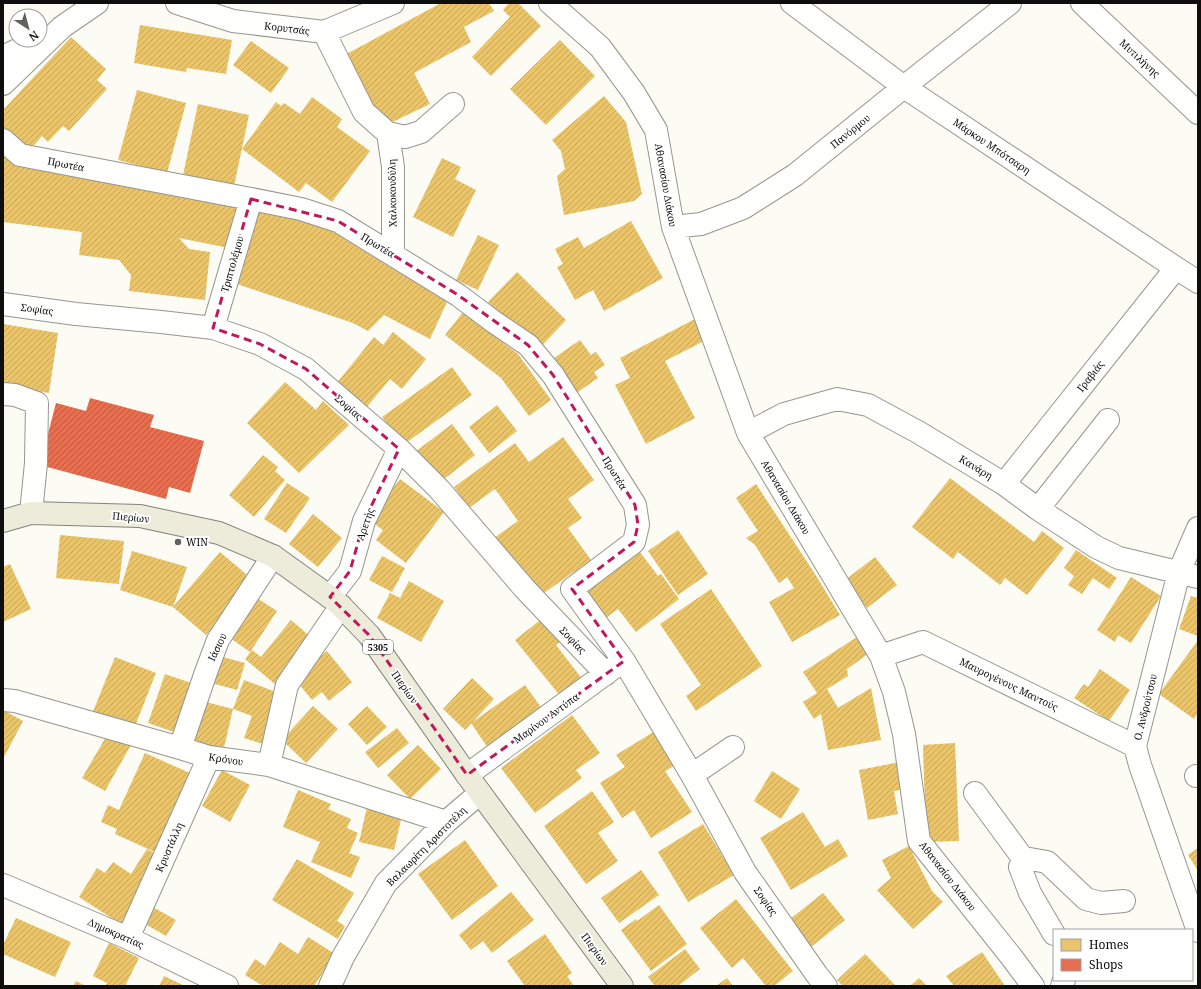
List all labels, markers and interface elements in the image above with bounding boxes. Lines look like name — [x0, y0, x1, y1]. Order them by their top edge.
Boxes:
north arrow — [8, 8, 48, 48]
street label: Κορυτσάς — [263, 18, 311, 38]
text: N — [26, 28, 42, 45]
street label: Mυτιλήνης — [1117, 36, 1163, 80]
street label: Πανόρμου — [827, 111, 873, 151]
street label: Μάρκου Μπότσαρη — [951, 115, 1033, 177]
street label: Αθανασίου Διάκου — [652, 142, 680, 228]
street label: Πρωτέα — [46, 154, 86, 175]
street label: Χαλκοκονδύλη — [384, 159, 400, 227]
street label: Πρωτέα — [358, 229, 398, 261]
street label: Τριπτολέμου — [217, 234, 247, 294]
street label: Σοφίας — [20, 300, 54, 318]
street label: Γραβιάς — [1073, 357, 1107, 395]
street label: Σοφίας — [332, 391, 366, 423]
street label: Κανάρη — [957, 452, 995, 482]
street label: Πρωτέα — [599, 453, 631, 493]
street label: Αθανασίου Διάκου — [758, 457, 814, 537]
street label: Αρετής — [353, 506, 377, 542]
street label: Πιερίων — [112, 508, 150, 526]
place label: WIN — [186, 535, 208, 549]
marker: WIN — [173, 537, 183, 547]
street label: Σοφίας — [557, 623, 590, 657]
street label: Ιάσιου — [204, 631, 230, 663]
road number: 5305 — [363, 640, 393, 654]
street label: Μαυρογένους Μαντούς — [957, 654, 1061, 714]
street label: Πιερίων — [389, 668, 421, 706]
street label: Ο. Ανδρούτσου — [1130, 672, 1160, 742]
street label: Μαρίνου Αντύπα — [510, 689, 582, 747]
street label: Κρόνου — [208, 749, 244, 769]
street label: Βαλαωρίτη Αριστοτέλη — [383, 803, 469, 889]
street label: Κρυστάλλη — [152, 820, 186, 874]
street label: Αθανασίου Διάκου — [916, 838, 980, 914]
street label: Σοφίας — [751, 884, 781, 919]
street label: Δημοκρατίας — [86, 914, 146, 952]
legend — [1053, 929, 1193, 981]
street label: Πιερίων — [578, 930, 612, 968]
text: Homes — [1089, 936, 1129, 953]
text: Shops — [1089, 956, 1123, 973]

